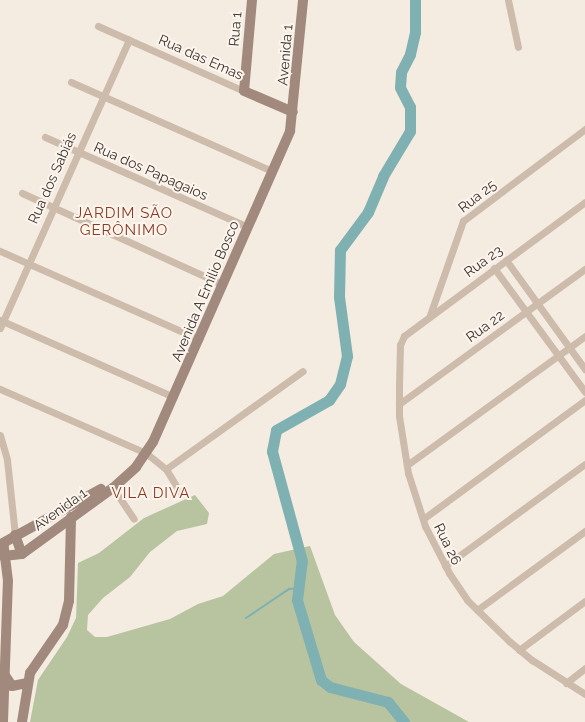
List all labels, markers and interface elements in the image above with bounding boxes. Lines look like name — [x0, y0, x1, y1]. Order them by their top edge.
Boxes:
street label: Rua 1 — [225, 11, 245, 47]
street label: Avenida 1 — [274, 24, 296, 86]
street label: Rua das Emas — [156, 31, 246, 83]
street label: Rua dos Sabiás — [24, 130, 80, 226]
street label: Rua dos Papagaios — [91, 138, 211, 204]
street label: Rua 25 — [455, 176, 499, 216]
district label: JARDIM SÃO GERÔNIMO — [74, 204, 174, 239]
street label: Avenida A Emilio Bosco — [168, 218, 242, 364]
street label: Rua 23 — [461, 241, 505, 281]
street label: Rua 22 — [463, 307, 507, 345]
street label: Avenida 1 — [30, 484, 90, 534]
district label: VILA DIVA — [110, 485, 192, 503]
street label: Rua 26 — [431, 520, 465, 568]

